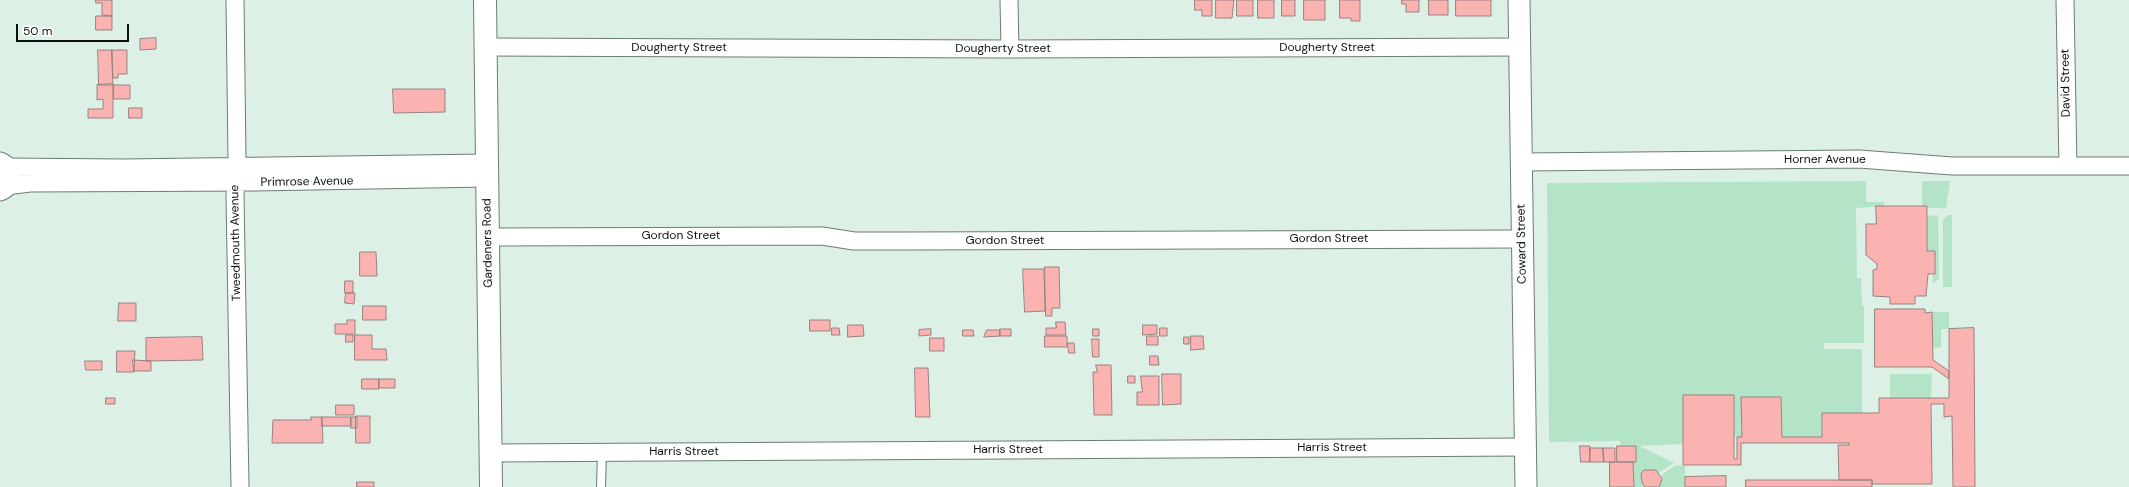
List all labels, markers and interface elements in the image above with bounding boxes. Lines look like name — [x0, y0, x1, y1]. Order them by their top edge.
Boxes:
scale bar — [18, 16, 131, 42]
text: 50 m — [23, 23, 52, 39]
street label: Dougherty Street — [631, 41, 727, 55]
street label: Dougherty Street — [1279, 41, 1375, 55]
street label: Dougherty Street — [955, 42, 1051, 56]
street label: David Street — [2058, 49, 2074, 117]
street label: Horner Avenue — [1784, 153, 1866, 167]
street label: Primrose Avenue — [260, 174, 354, 190]
street label: Tweedmouth Avenue — [228, 185, 244, 301]
street label: Gardeners Road — [480, 198, 496, 288]
street label: Coward Street — [1514, 204, 1530, 284]
street label: Gordon Street — [641, 229, 721, 243]
street label: Gordon Street — [1289, 232, 1369, 246]
street label: Gordon Street — [965, 234, 1045, 248]
street label: Harris Street — [1297, 441, 1367, 455]
street label: Harris Street — [973, 443, 1043, 457]
street label: Harris Street — [649, 445, 719, 459]

